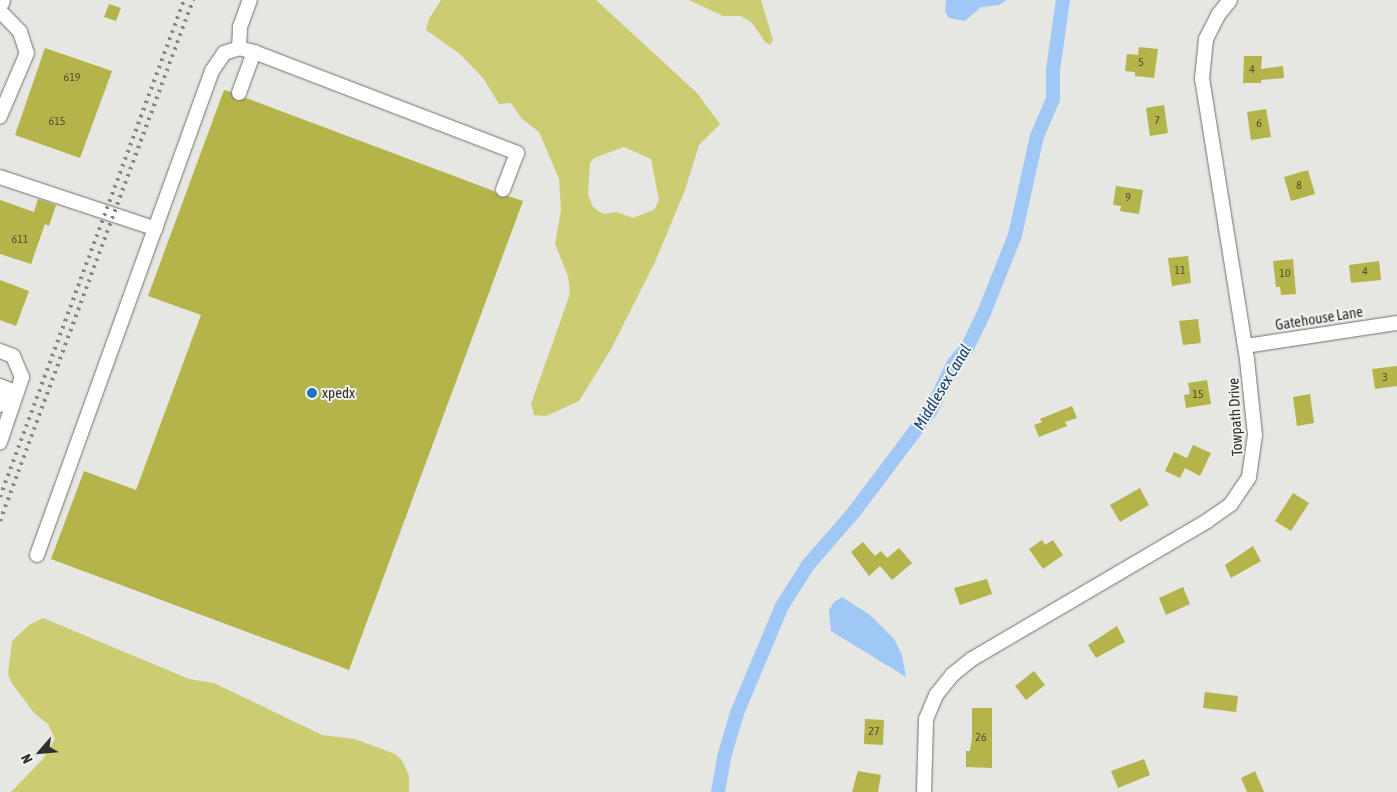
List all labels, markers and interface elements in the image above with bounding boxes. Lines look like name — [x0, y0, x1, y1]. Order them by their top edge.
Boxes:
house number: 5 — [1138, 56, 1144, 70]
house number: 4 — [1249, 63, 1255, 77]
house number: 619 — [64, 71, 80, 85]
house number: 7 — [1154, 114, 1160, 128]
house number: 615 — [49, 115, 65, 129]
house number: 6 — [1256, 117, 1262, 131]
house number: 8 — [1296, 179, 1302, 193]
house number: 9 — [1125, 191, 1131, 205]
house number: 611 — [12, 233, 28, 247]
house number: 11 — [1174, 264, 1186, 278]
house number: 4 — [1362, 265, 1368, 279]
house number: 10 — [1279, 267, 1291, 281]
street label: Gatehouse Lane — [1274, 302, 1364, 334]
water label: Middlesex Canal — [909, 341, 975, 433]
house number: 3 — [1382, 371, 1388, 385]
street label: Towpath Drive — [1224, 377, 1246, 457]
place label: xpedx — [322, 384, 355, 402]
marker: xpedx — [306, 387, 318, 399]
house number: 15 — [1192, 388, 1204, 402]
house number: 27 — [868, 725, 880, 739]
north arrow — [15, 727, 65, 777]
house number: 26 — [975, 731, 987, 745]
text: N — [18, 752, 36, 766]

